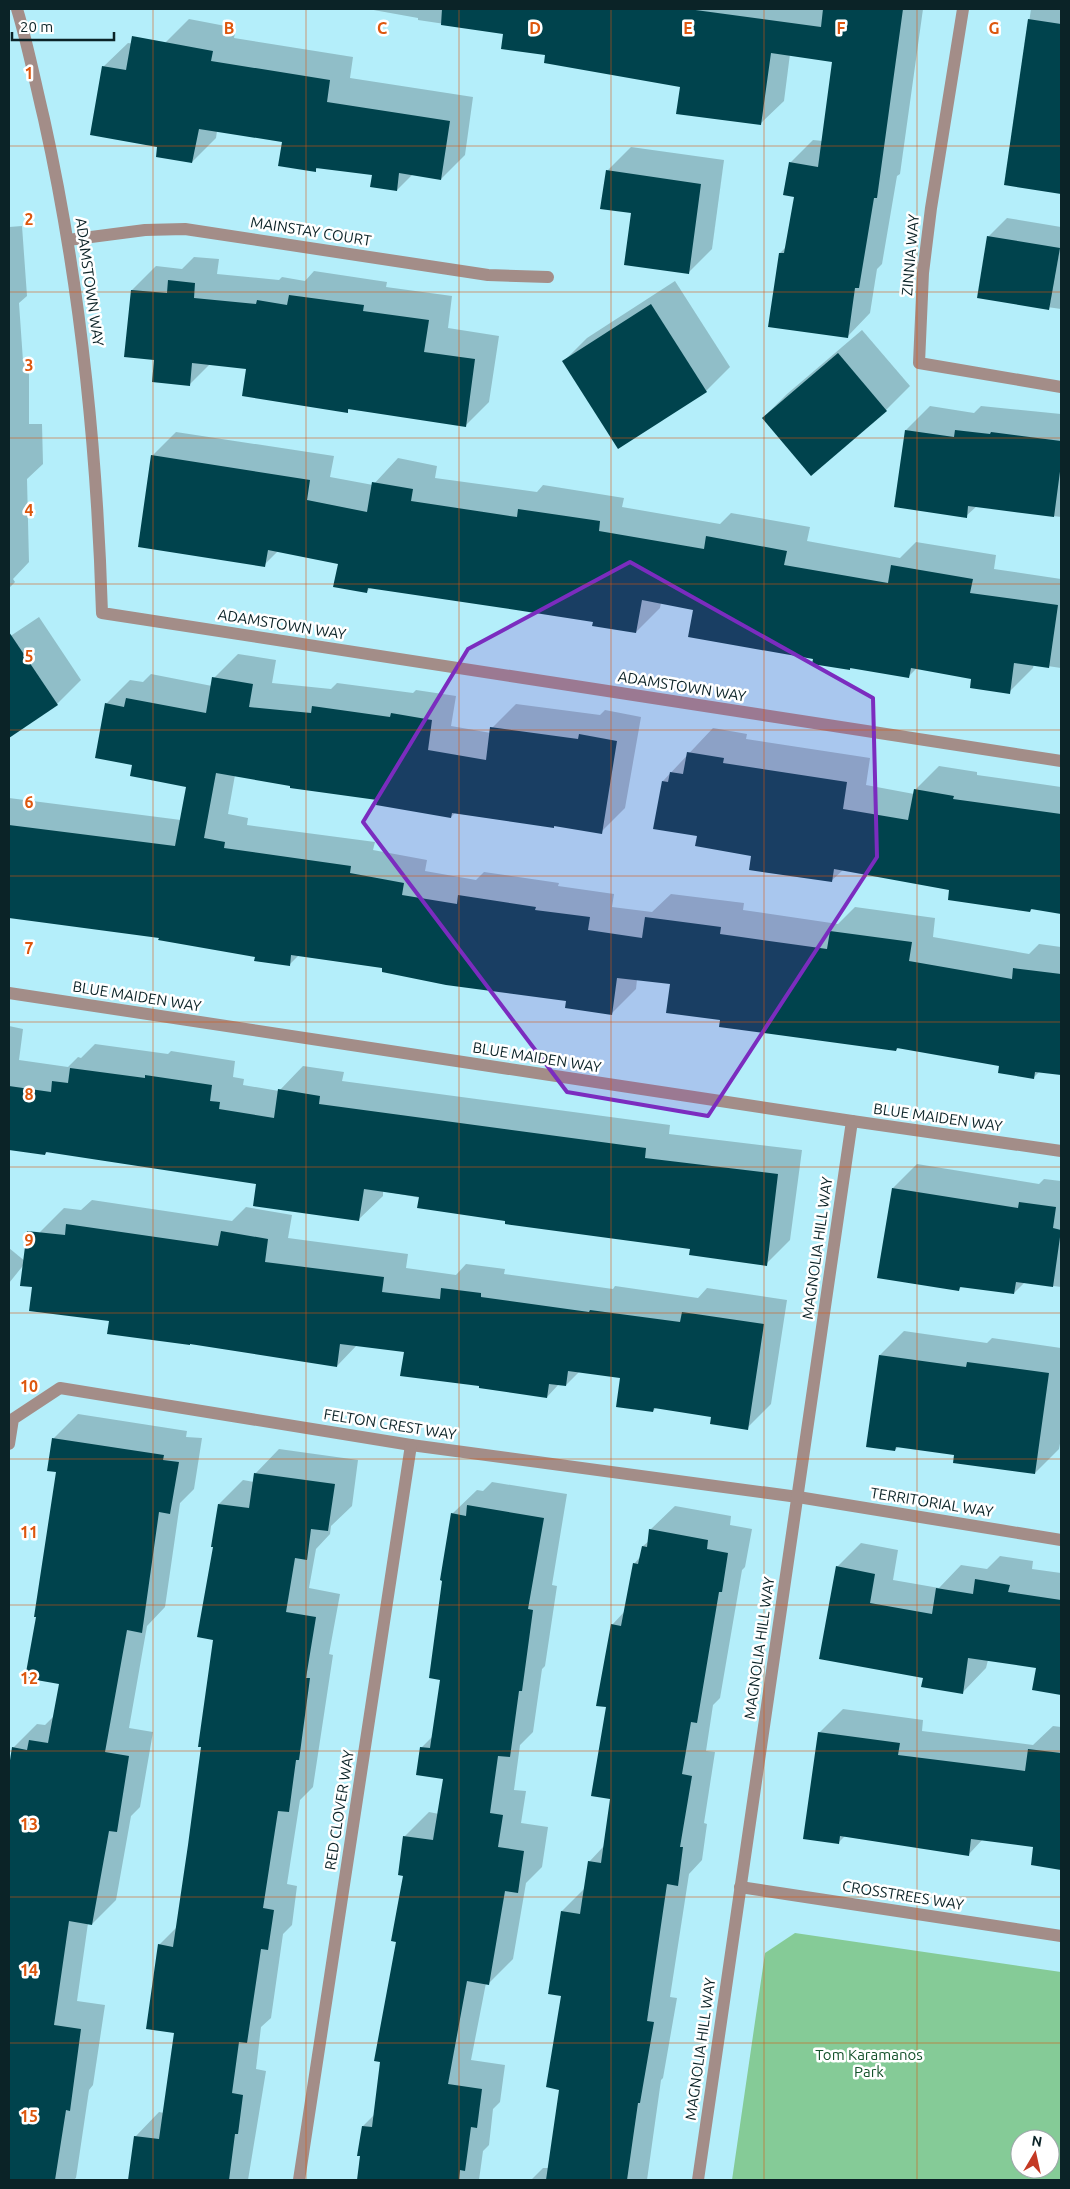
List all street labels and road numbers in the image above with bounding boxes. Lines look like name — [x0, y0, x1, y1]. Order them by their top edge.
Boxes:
street label: MAINSTAY COURT — [249, 213, 373, 249]
street label: ZINNIA WAY — [898, 213, 922, 297]
street label: ADAMSTOWN WAY — [73, 217, 107, 348]
street label: ADAMSTOWN WAY — [217, 605, 348, 643]
street label: ADAMSTOWN WAY — [617, 667, 748, 705]
street label: BLUE MAIDEN WAY — [71, 977, 203, 1015]
street label: BLUE MAIDEN WAY — [471, 1038, 603, 1076]
street label: BLUE MAIDEN WAY — [872, 1100, 1004, 1135]
street label: MAGNOLIA HILL WAY — [799, 1175, 835, 1320]
street label: FELTON CREST WAY — [323, 1405, 458, 1443]
street label: TERRITORIAL WAY — [869, 1484, 995, 1520]
street label: MAGNOLIA HILL WAY — [741, 1575, 777, 1720]
street label: RED CLOVER WAY — [321, 1748, 357, 1871]
street label: CROSSTREES WAY — [841, 1877, 965, 1913]
street label: MAGNOLIA HILL WAY — [682, 1976, 718, 2121]

